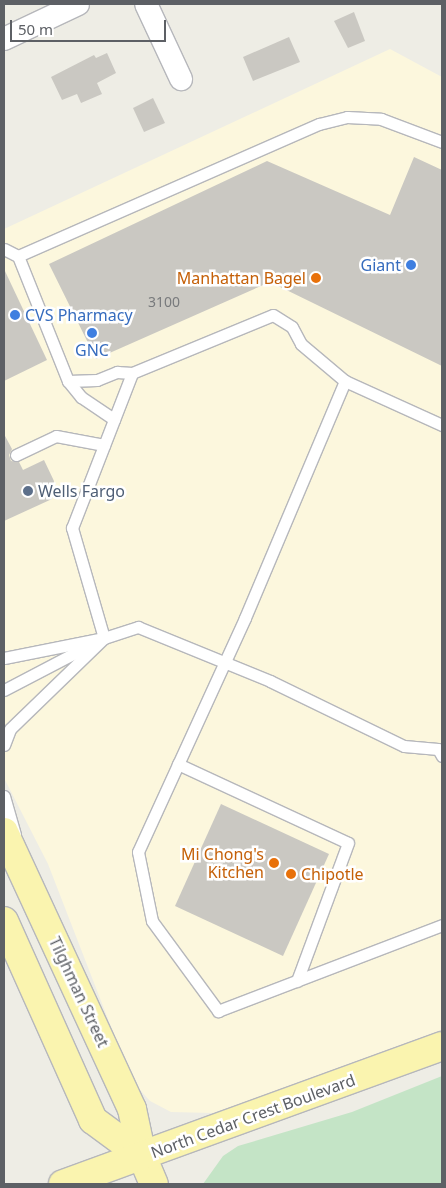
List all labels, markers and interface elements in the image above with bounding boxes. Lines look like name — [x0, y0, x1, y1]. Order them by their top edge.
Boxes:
scale bar — [12, 10, 169, 42]
text: 50 m — [18, 19, 53, 39]
place label: Giant — [361, 255, 401, 275]
marker: Giant — [405, 259, 417, 271]
place label: Manhattan Bagel — [177, 268, 306, 288]
marker: Manhattan Bagel — [310, 272, 322, 284]
house number: 3100 — [148, 294, 180, 310]
place label: CVS Pharmacy — [25, 305, 133, 325]
marker: CVS Pharmacy — [9, 309, 21, 321]
marker: GNC — [86, 327, 98, 339]
place label: GNC — [75, 340, 109, 360]
place label: Wells Fargo — [38, 481, 125, 501]
marker: Wells Fargo — [22, 485, 34, 497]
place label: Mi Chong's Kitchen — [181, 844, 264, 882]
marker: Mi Chong's Kitchen — [268, 857, 280, 869]
place label: Chipotle — [301, 864, 364, 884]
marker: Chipotle — [285, 868, 297, 880]
street label: Tilghman Street — [45, 934, 113, 1050]
street label: North Cedar Crest Boulevard — [148, 1070, 358, 1162]

